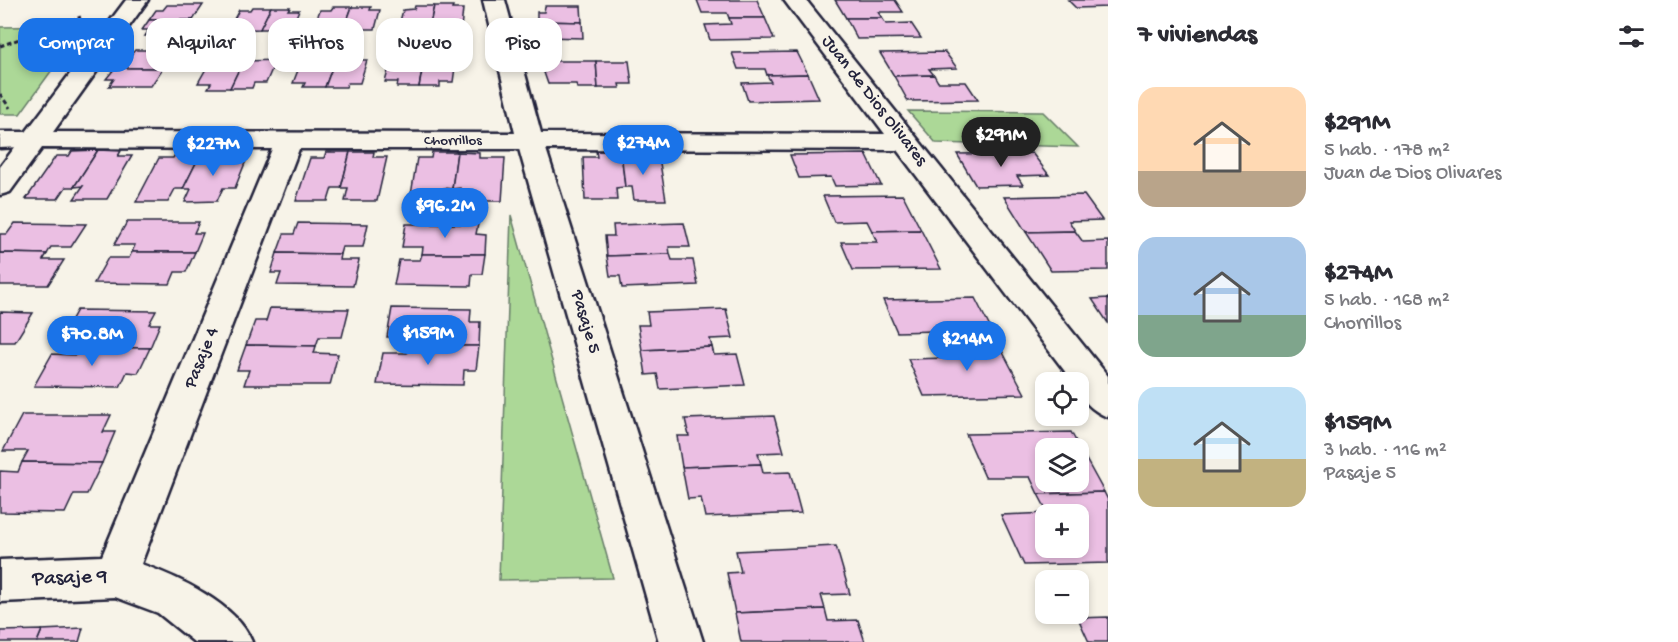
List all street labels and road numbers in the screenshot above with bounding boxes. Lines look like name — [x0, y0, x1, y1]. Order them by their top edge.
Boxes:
street label: Juan de Dios Olivares — [817, 32, 932, 171]
street label: Chorrillos — [424, 132, 482, 150]
street label: Pasaje 5 — [565, 287, 605, 356]
street label: Pasaje 4 — [180, 324, 224, 392]
street label: Pasaje 9 — [31, 565, 108, 593]

